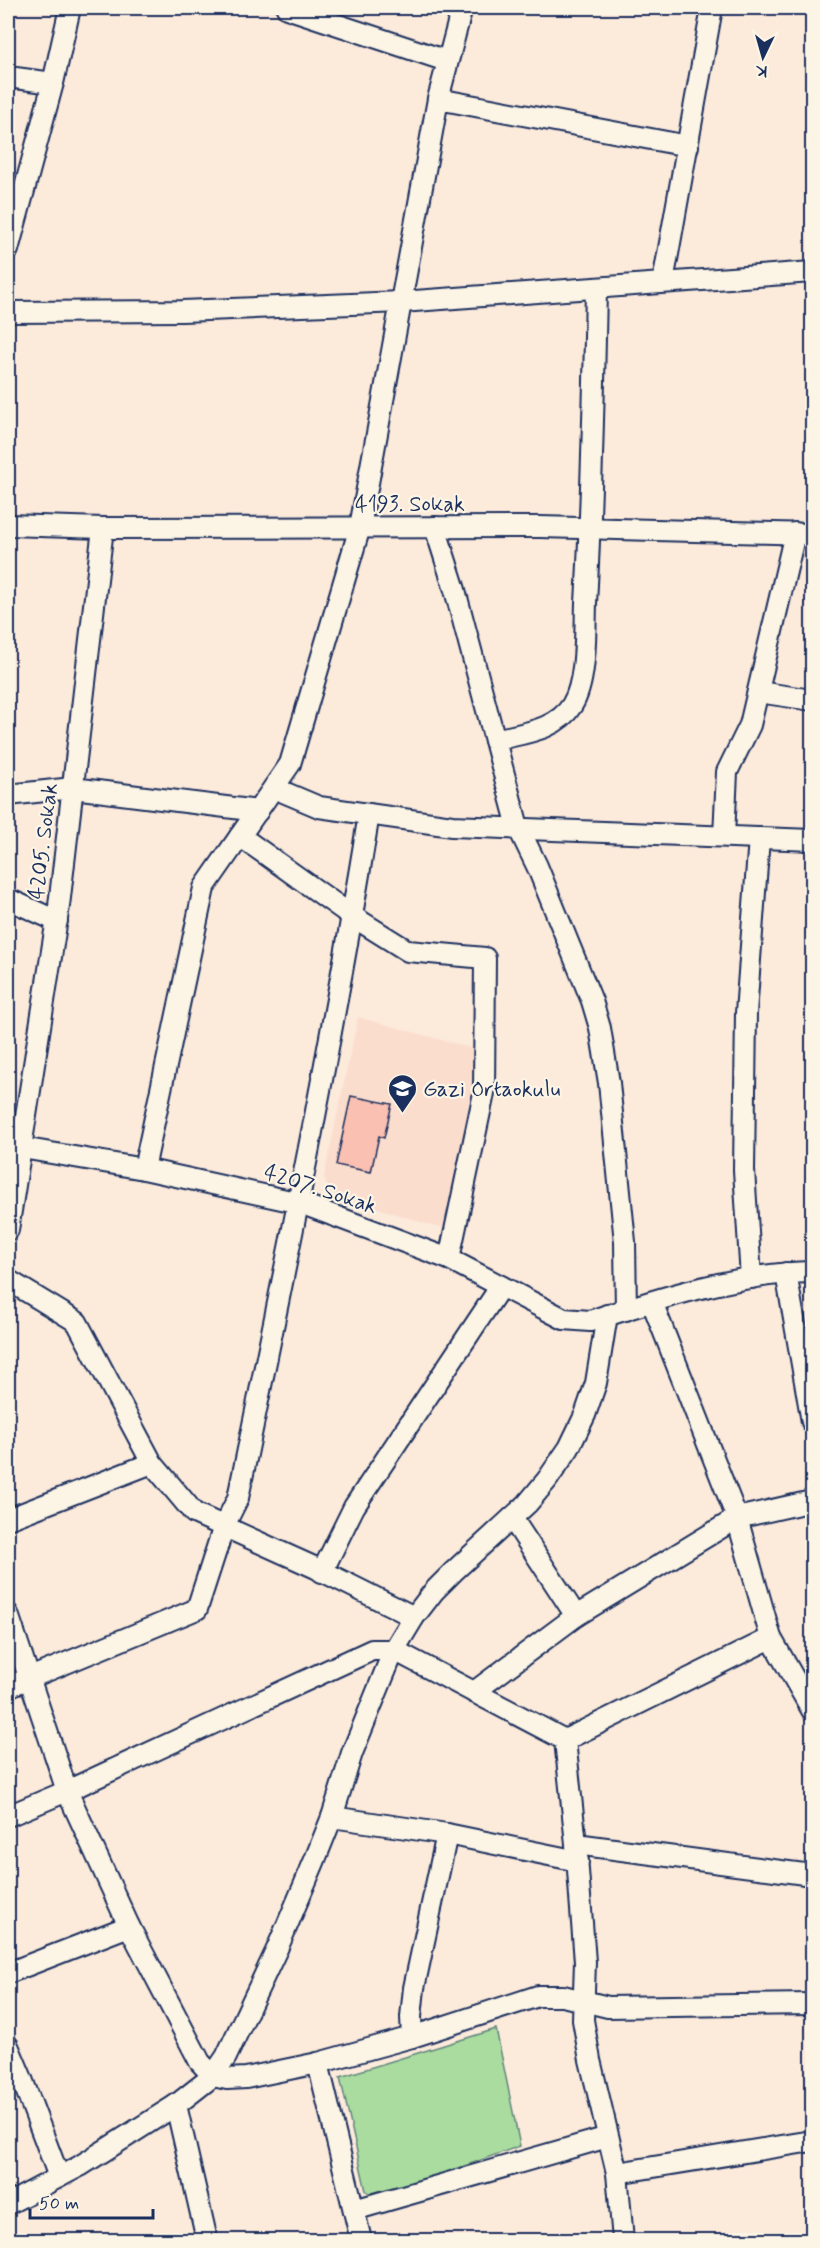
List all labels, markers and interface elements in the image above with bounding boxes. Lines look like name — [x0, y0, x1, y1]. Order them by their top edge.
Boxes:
north arrow — [733, 27, 793, 87]
text: K — [755, 59, 768, 81]
street label: 4193. Sokak — [355, 491, 465, 519]
street label: 4205. Sokak — [23, 781, 65, 901]
school or university icon: Gazi Ortaokulu — [386, 1072, 418, 1114]
place label: Gazi Ortaokulu — [423, 1076, 560, 1104]
street label: 4207. Sokak — [260, 1158, 381, 1221]
scale bar — [30, 2182, 153, 2220]
text: 50 m — [39, 2192, 79, 2216]

